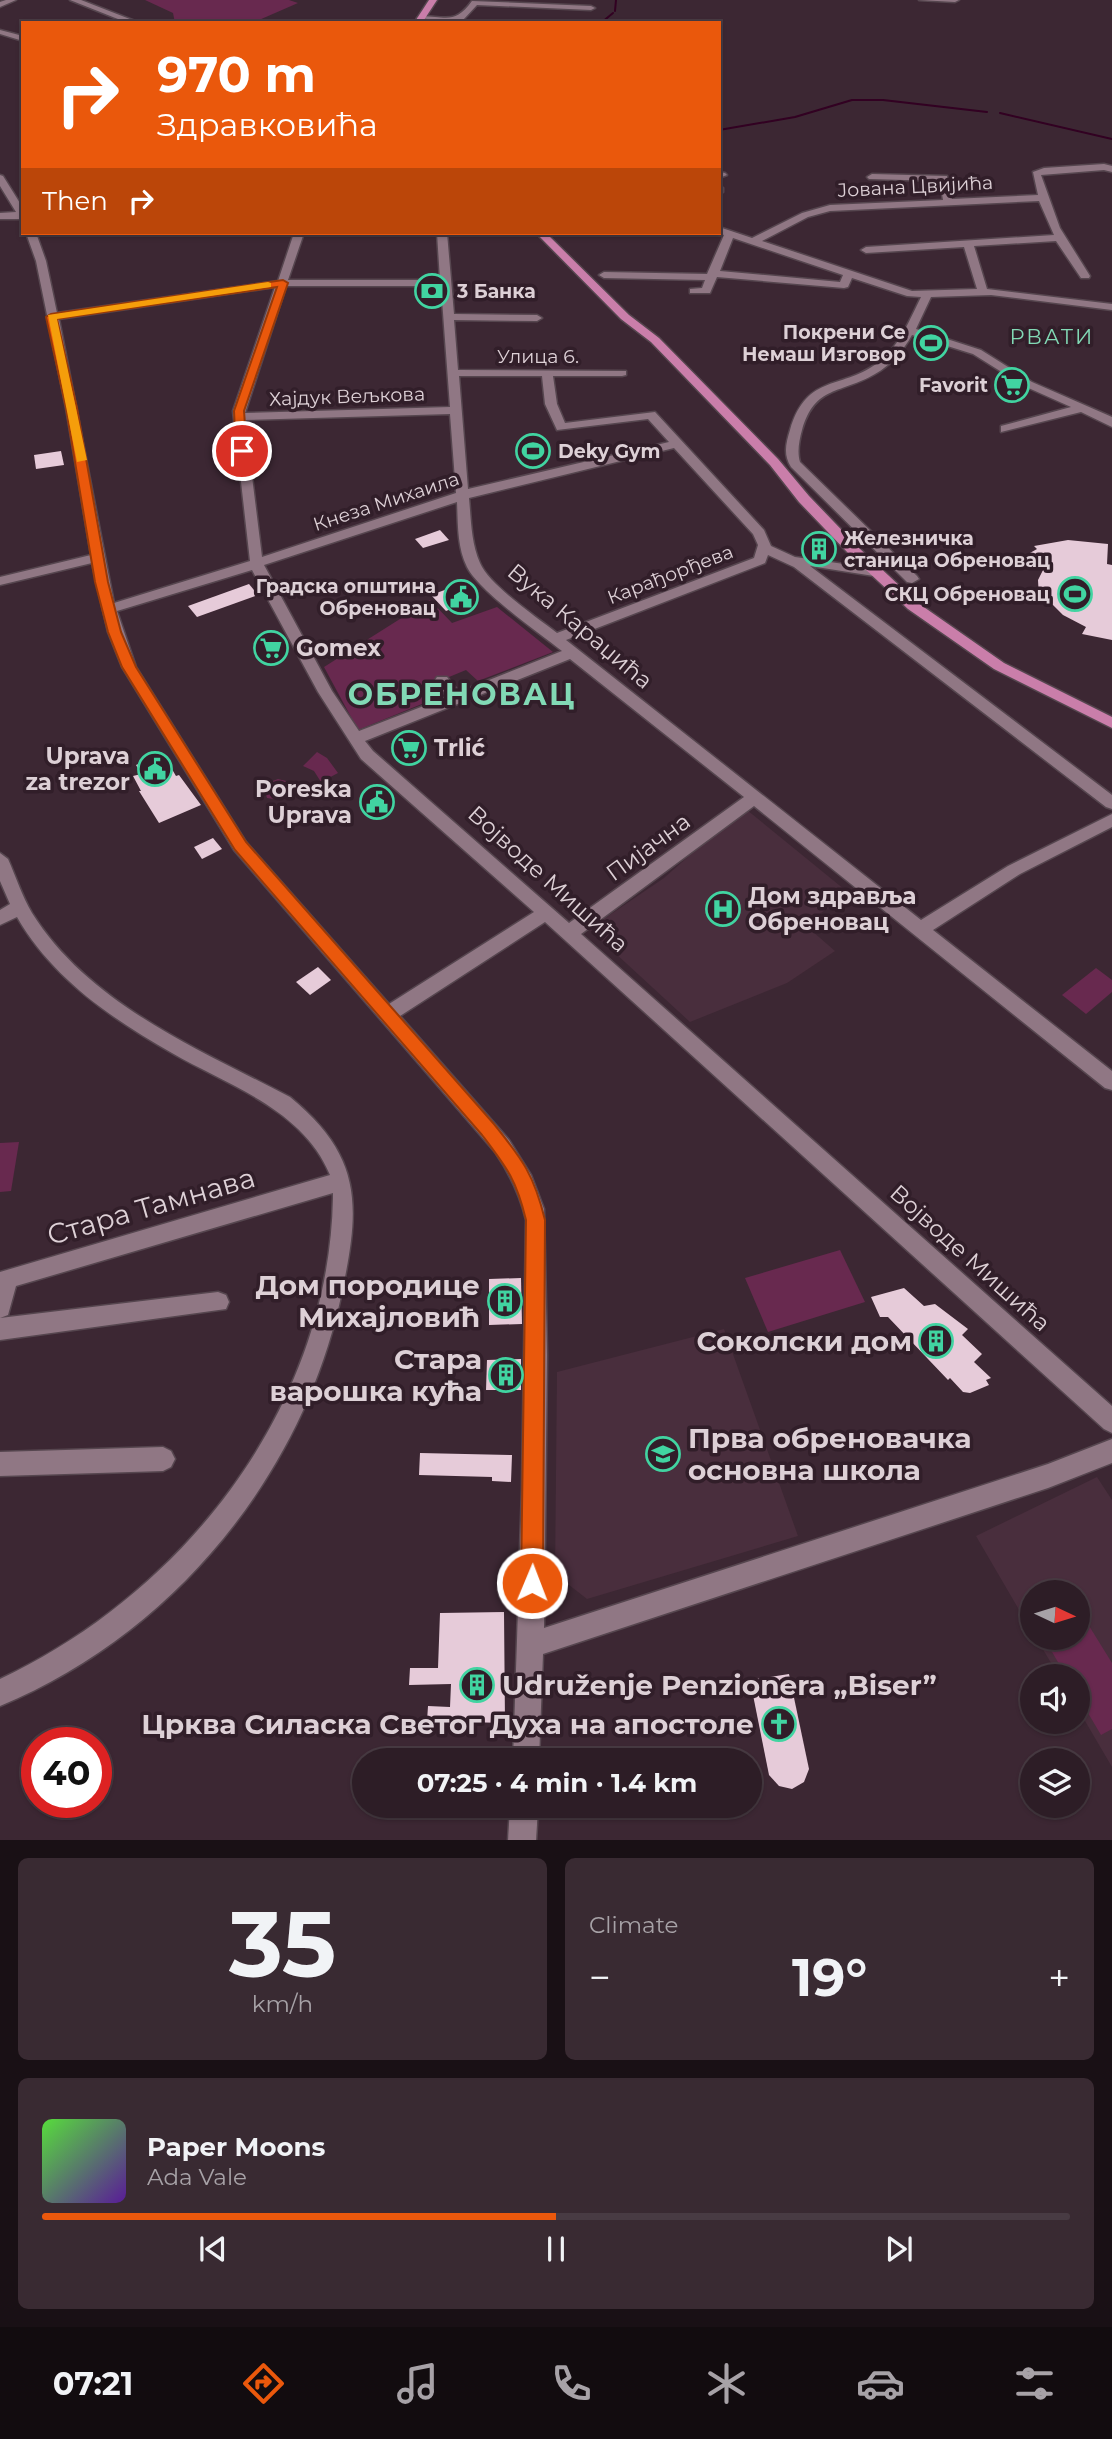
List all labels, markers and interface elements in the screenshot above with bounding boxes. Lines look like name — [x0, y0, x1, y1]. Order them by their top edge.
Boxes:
text: 970 m — [157, 45, 316, 104]
icon: right — [42, 49, 133, 140]
text: Здравковића — [157, 105, 378, 144]
street label: Јована Цвијића — [837, 171, 994, 202]
icon: right — [122, 182, 160, 220]
text: Then — [42, 185, 108, 217]
bank icon: 3 Банка — [413, 272, 451, 310]
place label: 3 Банка — [456, 280, 536, 303]
place label: Покрени Се Немаш Изговор — [742, 321, 906, 366]
sports icon: Покрени Се Немаш Изговор — [912, 324, 950, 362]
district label: РВАТИ — [1010, 324, 1094, 349]
street label: Улица 6. — [497, 345, 579, 368]
supermarket icon: Favorit — [993, 366, 1031, 404]
place label: Favorit — [919, 374, 988, 397]
street label: Хајдук Вељкова — [269, 382, 425, 411]
pin — [212, 421, 272, 481]
icon: arrive — [223, 432, 261, 470]
sports icon: Deky Gym — [514, 432, 552, 470]
place label: Deky Gym — [558, 440, 660, 463]
street label: Кнеза Михаила — [310, 467, 462, 536]
place label: Железничка станица Обреновац — [844, 527, 1050, 572]
building icon: Железничка станица Обреновац — [800, 530, 838, 568]
street label: Карађорђева — [604, 540, 736, 609]
street label: Вука Караџића — [502, 557, 658, 695]
place label: Градска општина Обреновац — [256, 575, 436, 620]
sports icon: СКЦ Обреновац — [1056, 575, 1094, 613]
public building icon: Градска општина Обреновац — [442, 578, 480, 616]
place label: СКЦ Обреновац — [885, 583, 1050, 606]
supermarket icon: Gomex — [252, 629, 290, 667]
place label: Gomex — [296, 634, 381, 662]
district label: ОБРЕНОВАЦ — [348, 676, 576, 713]
supermarket icon: Trlić — [390, 729, 428, 767]
place label: Trlić — [434, 734, 486, 762]
place label: Uprava za trezor — [25, 742, 130, 796]
public building icon: Uprava za trezor — [136, 750, 174, 788]
place label: Poreska Uprava — [255, 775, 352, 829]
public building icon: Poreska Uprava — [358, 783, 396, 821]
street label: Војводе Мишића — [462, 800, 634, 958]
street label: Пијачна — [600, 807, 696, 887]
place label: Дом здравља Обреновац — [748, 882, 916, 936]
hospital icon: Дом здравља Обреновац — [704, 890, 742, 928]
street label: Стара Тамнава — [43, 1160, 259, 1252]
street label: Војводе Мишића — [884, 1179, 1056, 1337]
place label: Дом породице Михајловић — [256, 1268, 480, 1334]
building icon: Дом породице Михајловић — [486, 1282, 524, 1320]
building icon: Соколски дом — [917, 1322, 955, 1360]
place label: Соколски дом — [696, 1324, 912, 1358]
place label: Стара варошка кућа — [270, 1342, 482, 1408]
building icon: Стара варошка кућа — [487, 1356, 525, 1394]
place label: Прва обреновачка основна школа — [688, 1421, 971, 1487]
school or university icon: Прва обреновачка основна школа — [644, 1435, 682, 1473]
position arrow — [495, 1546, 569, 1620]
north arrow — [1020, 1580, 1090, 1650]
map controls — [1020, 1580, 1090, 1818]
button: sound — [1020, 1664, 1090, 1734]
building icon: Udruženje Penzionera „Biser” — [458, 1666, 496, 1704]
place label: Udruženje Penzionera „Biser” — [502, 1668, 937, 1702]
church icon: Црква Силаска Светог Духа на апостоле — [760, 1705, 798, 1743]
place label: Црква Силаска Светог Духа на апостоле — [141, 1707, 754, 1741]
speed limit sign: 40 — [21, 1727, 112, 1818]
button: layers — [1020, 1748, 1090, 1818]
text: 07:25 · 4 min · 1.4 km — [417, 1767, 697, 1799]
text: 35 — [229, 1889, 336, 2000]
text: Climate — [589, 1911, 678, 1939]
text: 19° — [792, 1946, 867, 2009]
text: − — [589, 1954, 611, 2001]
text: + — [1048, 1954, 1070, 2001]
text: km/h — [252, 1990, 313, 2018]
text: Paper Moons — [147, 2131, 325, 2163]
text: Ada Vale — [147, 2163, 247, 2191]
icon: previous — [194, 2230, 232, 2268]
icon: pause — [537, 2230, 575, 2268]
icon: next — [880, 2230, 918, 2268]
icon: directions — [239, 2359, 288, 2408]
icon: music — [393, 2359, 442, 2408]
icon: phone — [547, 2359, 596, 2408]
icon: climate — [702, 2359, 751, 2408]
icon: car — [856, 2359, 905, 2408]
icon: filters — [1010, 2359, 1059, 2408]
text: 07:21 — [53, 2364, 133, 2403]

